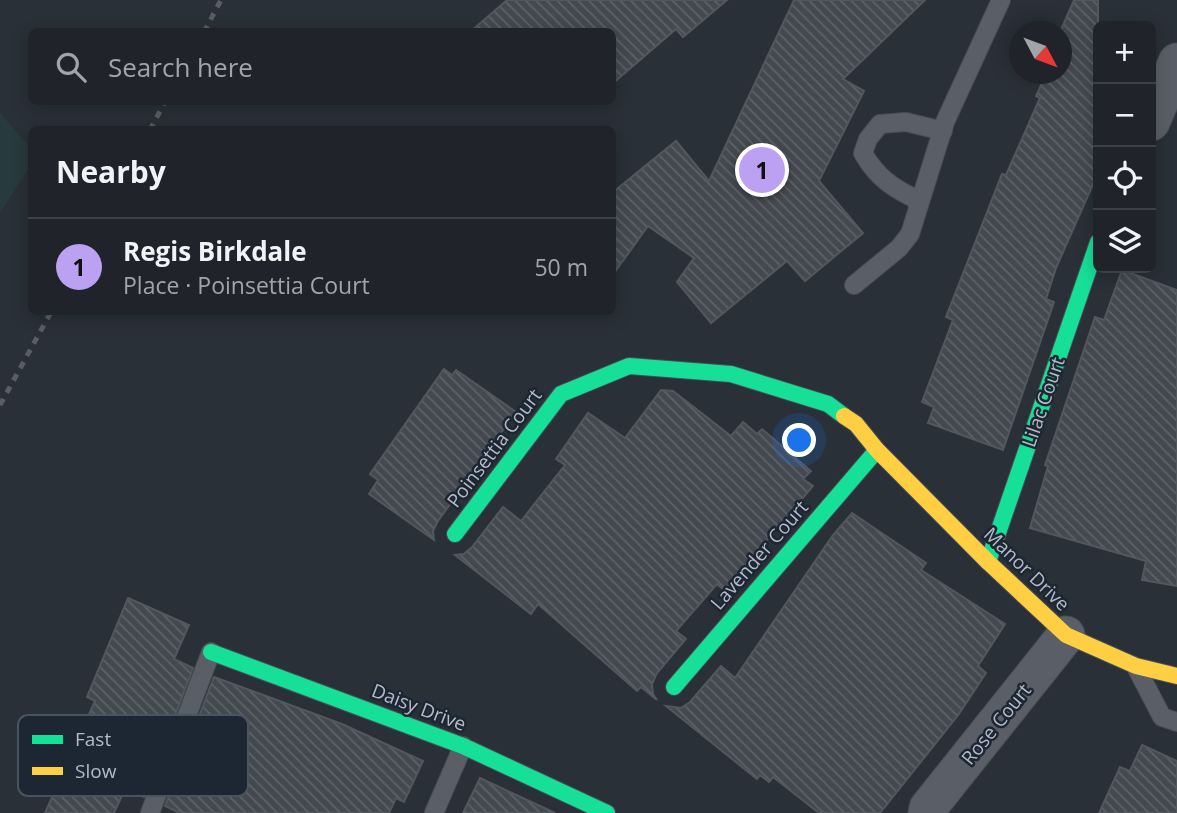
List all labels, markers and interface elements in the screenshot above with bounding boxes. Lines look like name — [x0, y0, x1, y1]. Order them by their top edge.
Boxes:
north arrow — [1009, 21, 1072, 84]
map controls — [1093, 21, 1156, 273]
button: + — [1093, 21, 1156, 84]
search box — [28, 28, 616, 105]
icon: search — [52, 48, 90, 86]
text: Search here — [108, 49, 253, 85]
button: − — [1093, 84, 1156, 147]
pin: 1 — [739, 144, 785, 196]
button: locate — [1093, 147, 1156, 210]
text: Nearby — [56, 151, 166, 192]
button: layers — [1093, 210, 1156, 273]
text: Regis Birkdale — [123, 233, 307, 269]
text: 1 — [72, 251, 86, 283]
text: 50 m — [534, 251, 588, 283]
text: Place · Poinsettia Court — [123, 269, 370, 301]
street label: Lilac Court — [1015, 353, 1071, 451]
street label: Poinsettia Court — [441, 383, 547, 513]
your location — [782, 423, 816, 457]
street label: Lavender Court — [704, 495, 814, 615]
street label: Manor Drive — [978, 521, 1076, 617]
street label: Daisy Drive — [368, 677, 470, 737]
street label: Rose Court — [955, 678, 1037, 770]
legend — [18, 715, 248, 796]
text: Fast — [75, 726, 111, 752]
text: Slow — [75, 758, 117, 784]

